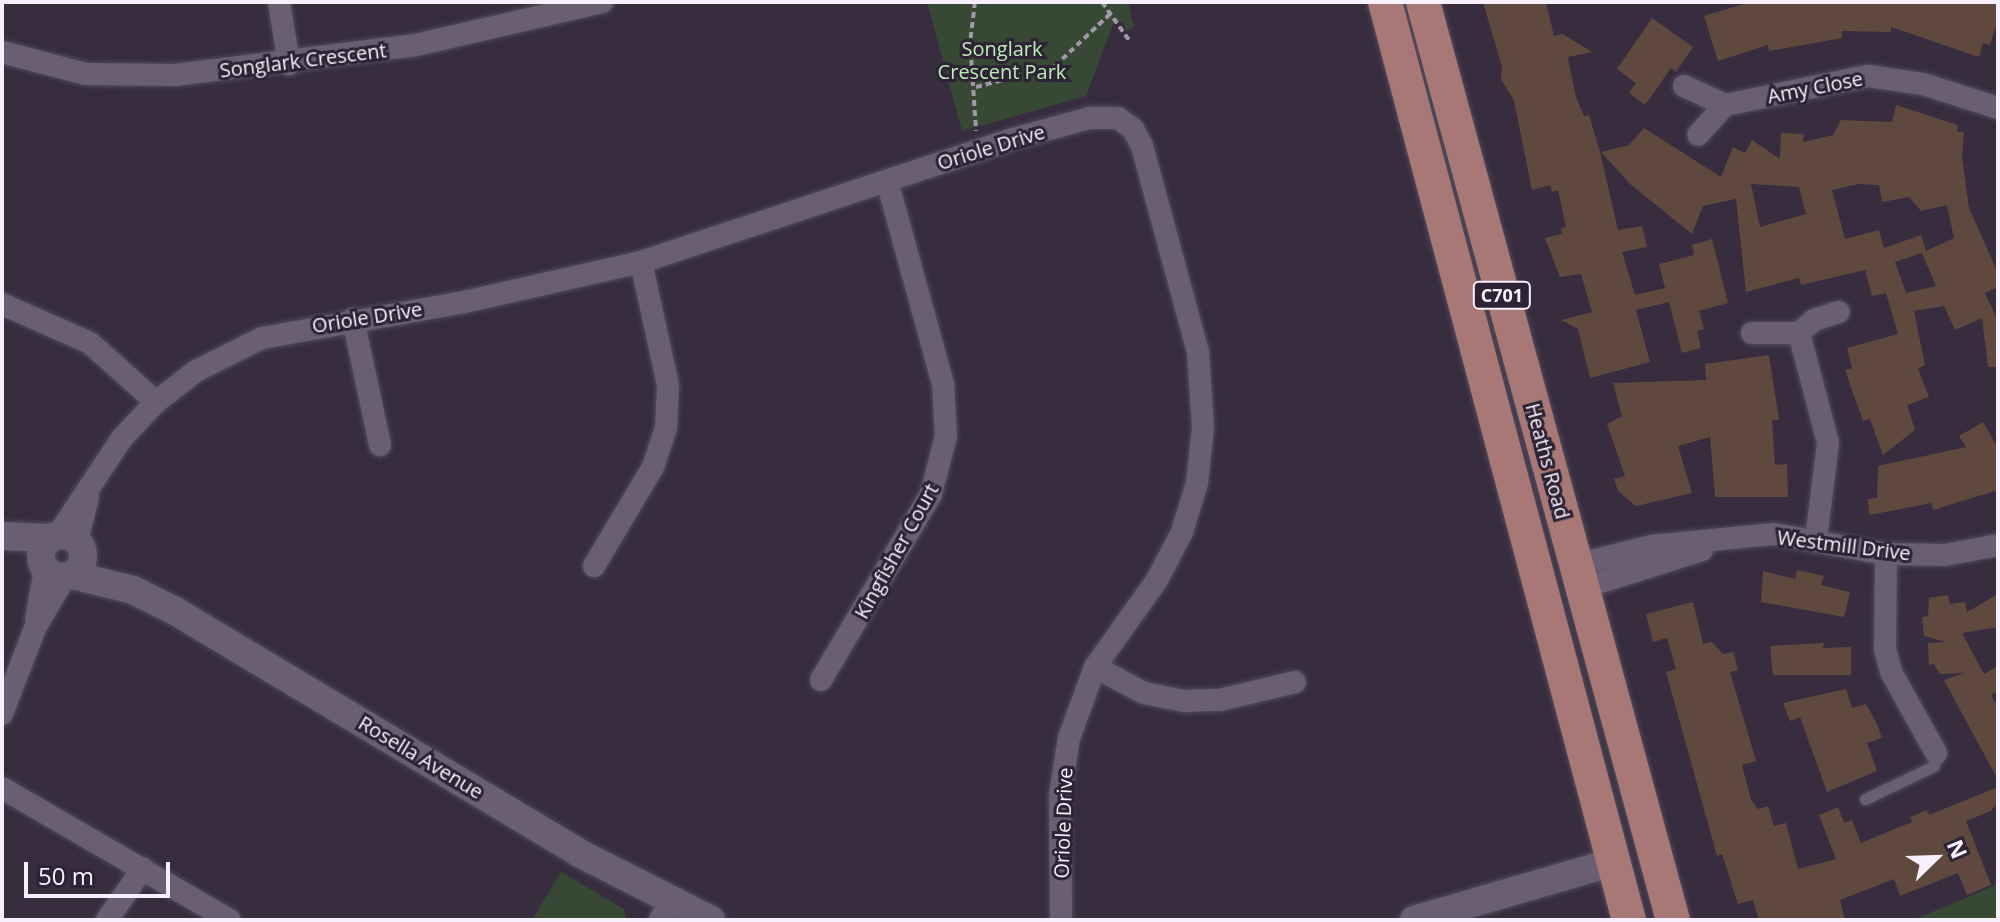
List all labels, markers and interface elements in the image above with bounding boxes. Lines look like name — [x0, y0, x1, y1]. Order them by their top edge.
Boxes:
park label: Songlark Crescent Park — [938, 36, 1066, 83]
street label: Songlark Crescent — [218, 38, 388, 82]
street label: Amy Close — [1765, 66, 1865, 108]
street label: Oriole Drive — [934, 119, 1048, 175]
road number: C701 — [1472, 281, 1532, 309]
street label: Oriole Drive — [310, 296, 424, 338]
street label: Heaths Road — [1521, 400, 1575, 522]
street label: Kingfisher Court — [849, 479, 943, 623]
street label: Westmill Drive — [1776, 525, 1912, 565]
street label: Rosella Avenue — [354, 710, 488, 804]
street label: Oriole Drive — [1049, 767, 1077, 879]
north arrow — [1896, 818, 1976, 898]
text: N — [1941, 835, 1975, 863]
scale bar — [28, 846, 174, 896]
text: 50 m — [38, 859, 94, 892]

